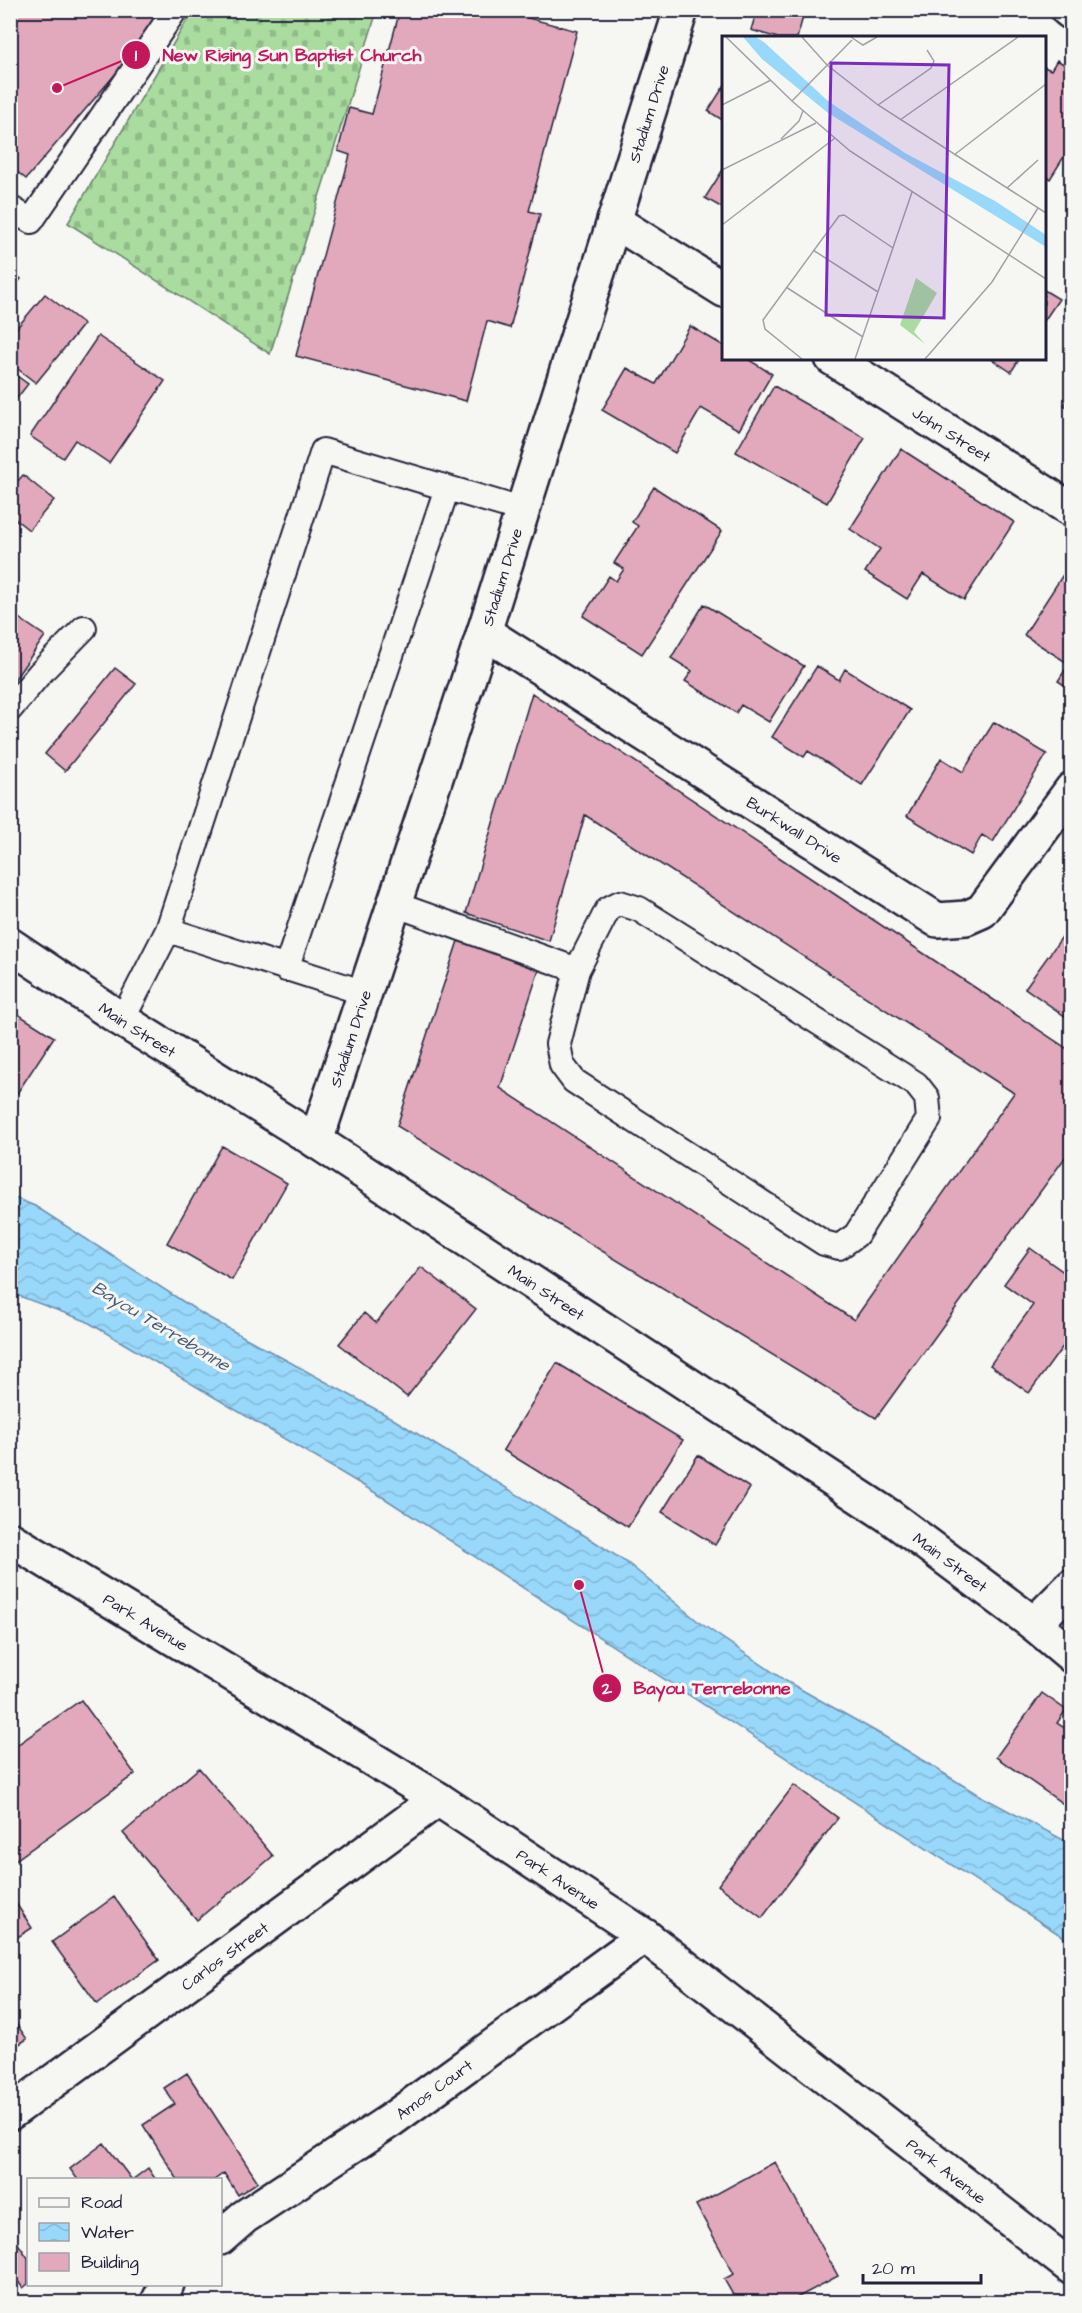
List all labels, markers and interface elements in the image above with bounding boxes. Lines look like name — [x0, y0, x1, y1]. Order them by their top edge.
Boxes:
inset map — [722, 36, 1046, 360]
callout: New Rising Sun Baptist Church — [121, 37, 434, 73]
text: 1 — [135, 43, 138, 68]
text: New Rising Sun Baptist Church — [162, 43, 423, 69]
street label: Stadium Drive — [623, 62, 675, 165]
street label: John Street — [908, 402, 995, 468]
street label: Stadium Drive — [477, 525, 528, 629]
street label: Burkwall Drive — [742, 792, 846, 869]
street label: Stadium Drive — [325, 987, 377, 1090]
street label: Main Street — [94, 997, 180, 1063]
street label: Main Street — [503, 1260, 589, 1326]
water label: Bayou Terrebonne — [87, 1275, 235, 1379]
street label: Main Street — [908, 1528, 992, 1598]
street label: Park Avenue — [99, 1588, 192, 1657]
callout: Bayou Terrebonne — [592, 1670, 803, 1706]
text: 2 — [601, 1676, 613, 1701]
text: Bayou Terrebonne — [634, 1676, 791, 1702]
street label: Park Avenue — [512, 1844, 604, 1915]
street label: Carlos Street — [177, 1917, 274, 1996]
street label: Amos Court — [392, 2054, 478, 2125]
street label: Park Avenue — [902, 2133, 991, 2209]
legend — [27, 2178, 222, 2286]
text: Road — [81, 2190, 122, 2215]
text: Water — [81, 2220, 134, 2245]
scale bar — [863, 2247, 982, 2285]
text: Building — [81, 2250, 139, 2276]
text: 20 m — [872, 2256, 915, 2281]

